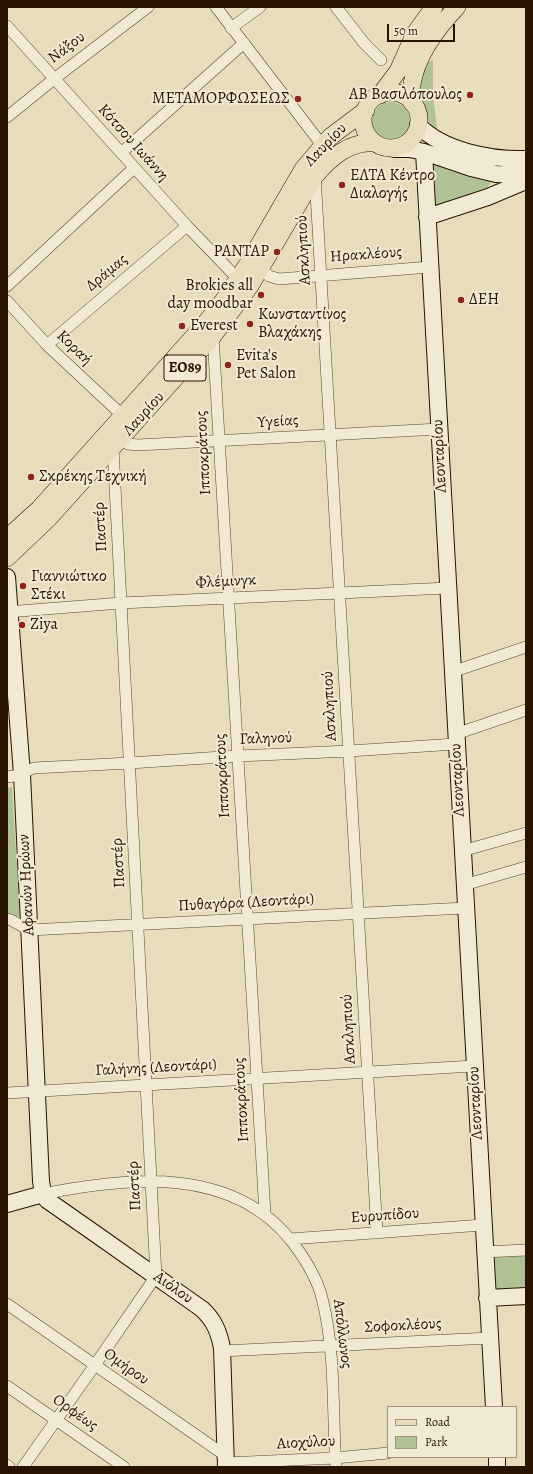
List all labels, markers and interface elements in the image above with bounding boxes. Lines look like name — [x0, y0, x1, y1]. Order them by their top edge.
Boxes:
scale bar — [389, 16, 457, 42]
text: 50 m — [394, 23, 418, 39]
street label: Νάξου — [45, 28, 89, 68]
place label: ΑΒ Βασιλόπουλος — [349, 85, 462, 105]
place label: ΜΕΤΑΜΟΡΦΩΣΕΩΣ — [152, 89, 290, 109]
marker: ΑΒ Βασιλόπουλος — [465, 90, 475, 100]
marker: ΜΕΤΑΜΟΡΦΩΣΕΩΣ — [293, 94, 303, 104]
street label: Κότσου Ιωάννη — [93, 100, 173, 186]
street label: Λαυρίου — [301, 119, 351, 171]
place label: ΕΛΤΑ Κέντρο Διαλογής — [350, 166, 435, 204]
marker: ΕΛΤΑ Κέντρο Διαλογής — [337, 180, 347, 190]
street label: Ασκληπιού — [293, 215, 315, 285]
place label: ΡΑΝΤΑΡ — [214, 242, 269, 262]
street label: Ηρακλέους — [329, 243, 403, 267]
marker: ΡΑΝΤΑΡ — [272, 247, 282, 257]
street label: Δράμας — [82, 250, 132, 296]
place label: Brokies all day moodbar — [167, 276, 253, 314]
marker: Brokies all day moodbar — [256, 290, 266, 300]
place label: ΔΕΗ — [469, 290, 499, 310]
marker: ΔΕΗ — [456, 295, 466, 305]
place label: Κωνσταντίνος Βλαχάκης — [258, 305, 346, 343]
place label: Everest — [190, 316, 238, 336]
marker: Κωνσταντίνος Βλαχάκης — [245, 319, 255, 329]
marker: Everest — [177, 321, 187, 331]
street label: Κοραή — [52, 326, 96, 370]
place label: Evita's Pet Salon — [236, 346, 296, 384]
road number: ΕΟ89 — [164, 355, 206, 381]
marker: Evita's Pet Salon — [223, 360, 233, 370]
street label: Λαυρίου — [119, 388, 169, 440]
street label: Ιπποκράτους — [192, 410, 216, 496]
street label: Υγείας — [257, 411, 299, 433]
street label: Λεονταρίου — [428, 419, 452, 493]
place label: Σκρέκης Τεχνική — [39, 467, 147, 487]
marker: Σκρέκης Τεχνική — [26, 472, 36, 482]
street label: Παστέρ — [90, 502, 112, 552]
place label: Γιαννιώτικο Στέκι — [31, 567, 107, 605]
street label: Φλέμινγκ — [195, 571, 257, 593]
marker: Γιαννιώτικο Στέκι — [18, 581, 28, 591]
place label: Ziya — [30, 615, 58, 635]
marker: Ziya — [17, 620, 27, 630]
street label: Ασκληπιού — [319, 671, 341, 741]
street label: Γαληνού — [239, 728, 293, 750]
street label: Ιπποκράτους — [211, 733, 235, 819]
street label: Λεονταρίου — [446, 743, 470, 817]
street label: Αφανών Ηρώων — [15, 834, 39, 936]
street label: Παστέρ — [108, 838, 130, 888]
street label: Πυθαγόρα (Λεοντάρι) — [177, 890, 315, 916]
street label: Ασκληπιού — [338, 994, 360, 1064]
street label: Γαλήνης (Λεοντάρι) — [95, 1055, 217, 1081]
street label: Ιπποκράτους — [230, 1057, 254, 1143]
street label: Λεονταρίου — [464, 1066, 488, 1140]
street label: Παστέρ — [124, 1161, 146, 1211]
street label: Ευρυπίδου — [350, 1204, 420, 1228]
street label: Αιόλου — [150, 1268, 196, 1308]
street label: Απόλλωνος — [328, 1298, 356, 1370]
street label: Σοφοκλέους — [364, 1314, 442, 1338]
street label: Ομήρου — [100, 1344, 152, 1390]
street label: Ορφέως — [48, 1390, 102, 1436]
legend — [387, 1406, 517, 1458]
text: Road — [425, 1414, 450, 1430]
street label: Αιοχύλου — [276, 1432, 336, 1454]
text: Park — [425, 1434, 448, 1450]

